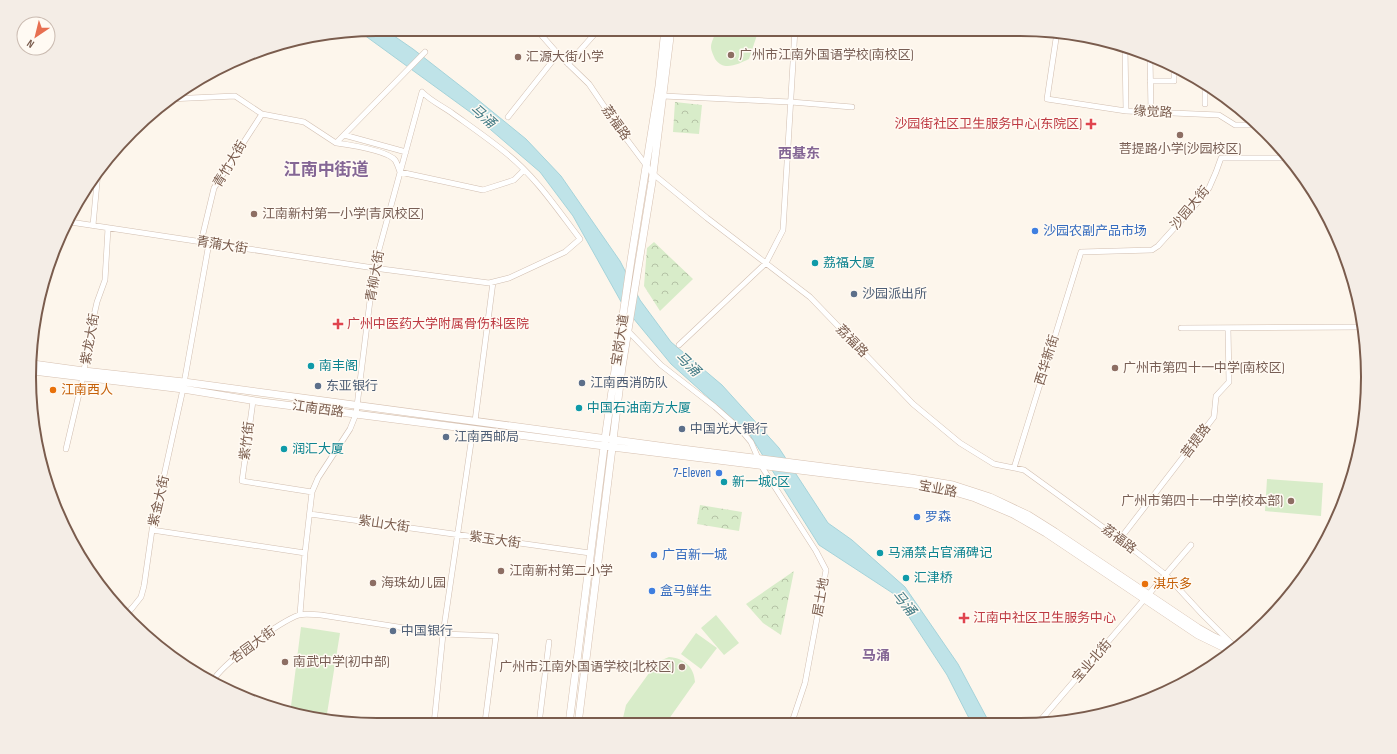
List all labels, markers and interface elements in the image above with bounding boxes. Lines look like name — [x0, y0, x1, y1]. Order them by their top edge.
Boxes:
north arrow — [16, 16, 56, 56]
text: N — [24, 37, 37, 51]
place label: 广州市江南外国语学校(南校区) — [739, 47, 914, 63]
place label: 汇源大街小学 — [526, 49, 604, 65]
marker: 广州市江南外国语学校(南校区) — [726, 50, 736, 60]
marker: 汇源大街小学 — [513, 52, 523, 62]
water label: 马涌 — [467, 100, 501, 133]
street label: 荔福路 — [598, 102, 634, 144]
street label: 缘觉路 — [1133, 103, 1173, 121]
place label: 沙园街社区卫生服务中心(东院区) — [894, 116, 1082, 132]
marker: 沙园街社区卫生服务中心(东院区) — [1085, 118, 1097, 130]
marker: 菩提路小学(沙园校区) — [1175, 130, 1185, 140]
street label: 青竹大街 — [210, 138, 250, 190]
place label: 菩提路小学(沙园校区) — [1119, 141, 1241, 157]
district label: 西基东 — [778, 145, 820, 162]
district label: 江南中街道 — [284, 160, 369, 180]
street label: 沙园大街 — [1167, 183, 1213, 233]
place label: 江南新村第一小学(青凤校区) — [262, 206, 424, 222]
marker: 江南新村第一小学(青凤校区) — [249, 209, 259, 219]
place label: 沙园农副产品市场 — [1043, 223, 1147, 239]
marker: 沙园农副产品市场 — [1030, 226, 1040, 236]
street label: 青蒲大街 — [195, 233, 249, 257]
street label: 青柳大街 — [363, 249, 387, 303]
place label: 荔福大厦 — [823, 255, 875, 271]
marker: 荔福大厦 — [810, 258, 820, 268]
place label: 沙园派出所 — [862, 286, 927, 302]
marker: 沙园派出所 — [849, 289, 859, 299]
street label: 紫龙大街 — [78, 312, 102, 366]
street label: 宝岗大道 — [608, 313, 632, 367]
place label: 广州中医药大学附属骨伤科医院 — [347, 316, 529, 332]
marker: 广州中医药大学附属骨伤科医院 — [332, 318, 344, 330]
street label: 荔福路 — [833, 321, 871, 361]
street label: 西华新街 — [1032, 333, 1062, 387]
water label: 马涌 — [672, 348, 705, 381]
place label: 南丰阁 — [319, 358, 358, 374]
place label: 广州市第四十一中学(南校区) — [1123, 360, 1285, 376]
marker: 南丰阁 — [306, 361, 316, 371]
marker: 广州市第四十一中学(南校区) — [1110, 363, 1120, 373]
place label: 江南西消防队 — [590, 375, 668, 391]
place label: 东亚银行 — [326, 378, 378, 394]
marker: 江南西消防队 — [577, 378, 587, 388]
marker: 东亚银行 — [313, 381, 323, 391]
place label: 江南西人 — [61, 382, 113, 398]
marker: 江南西人 — [48, 385, 58, 395]
street label: 江南西路 — [291, 397, 345, 421]
place label: 中国石油南方大厦 — [587, 400, 691, 416]
marker: 中国石油南方大厦 — [574, 403, 584, 413]
street label: 紫竹街 — [237, 421, 257, 461]
place label: 中国光大银行 — [690, 421, 768, 437]
street label: 菩提路 — [1178, 421, 1214, 461]
marker: 中国光大银行 — [677, 424, 687, 434]
place label: 江南西邮局 — [454, 429, 519, 445]
marker: 江南西邮局 — [441, 432, 451, 442]
place label: 润汇大厦 — [292, 441, 344, 457]
marker: 润汇大厦 — [279, 444, 289, 454]
place label: 7-Eleven — [673, 465, 711, 481]
marker: 7-Eleven — [714, 468, 724, 478]
street label: 紫金大街 — [145, 474, 173, 528]
place label: 新一城C区 — [732, 474, 790, 490]
marker: 新一城C区 — [719, 477, 729, 487]
street label: 宝业路 — [917, 477, 959, 501]
place label: 广州市第四十一中学(校本部) — [1121, 493, 1283, 509]
marker: 广州市第四十一中学(校本部) — [1286, 496, 1296, 506]
place label: 罗森 — [925, 509, 951, 525]
street label: 紫山大街 — [357, 512, 411, 536]
marker: 罗森 — [912, 512, 922, 522]
street label: 荔福路 — [1099, 521, 1139, 557]
street label: 紫玉大街 — [468, 528, 522, 552]
place label: 马涌禁占官涌碑记 — [888, 545, 992, 561]
place label: 广百新一城 — [662, 547, 727, 563]
marker: 马涌禁占官涌碑记 — [875, 548, 885, 558]
marker: 广百新一城 — [649, 550, 659, 560]
place label: 江南新村第二小学 — [509, 563, 613, 579]
marker: 江南新村第二小学 — [496, 566, 506, 576]
place label: 汇津桥 — [914, 570, 953, 586]
marker: 汇津桥 — [901, 573, 911, 583]
place label: 海珠幼儿园 — [381, 575, 446, 591]
street label: 居士地 — [810, 576, 832, 618]
place label: 淇乐多 — [1153, 576, 1192, 592]
marker: 海珠幼儿园 — [368, 578, 378, 588]
marker: 淇乐多 — [1140, 579, 1150, 589]
place label: 盒马鲜生 — [660, 583, 712, 599]
marker: 盒马鲜生 — [647, 586, 657, 596]
water label: 马涌 — [889, 587, 921, 621]
place label: 江南中社区卫生服务中心 — [973, 610, 1116, 626]
marker: 江南中社区卫生服务中心 — [958, 612, 970, 624]
street label: 杏园大街 — [227, 623, 279, 667]
place label: 中国银行 — [401, 623, 453, 639]
marker: 中国银行 — [388, 626, 398, 636]
street label: 宝业北街 — [1069, 636, 1115, 686]
district label: 马涌 — [862, 647, 890, 664]
place label: 南武中学(初中部) — [293, 654, 390, 670]
marker: 南武中学(初中部) — [280, 657, 290, 667]
place label: 广州市江南外国语学校(北校区) — [499, 659, 674, 675]
marker: 广州市江南外国语学校(北校区) — [677, 662, 687, 672]

